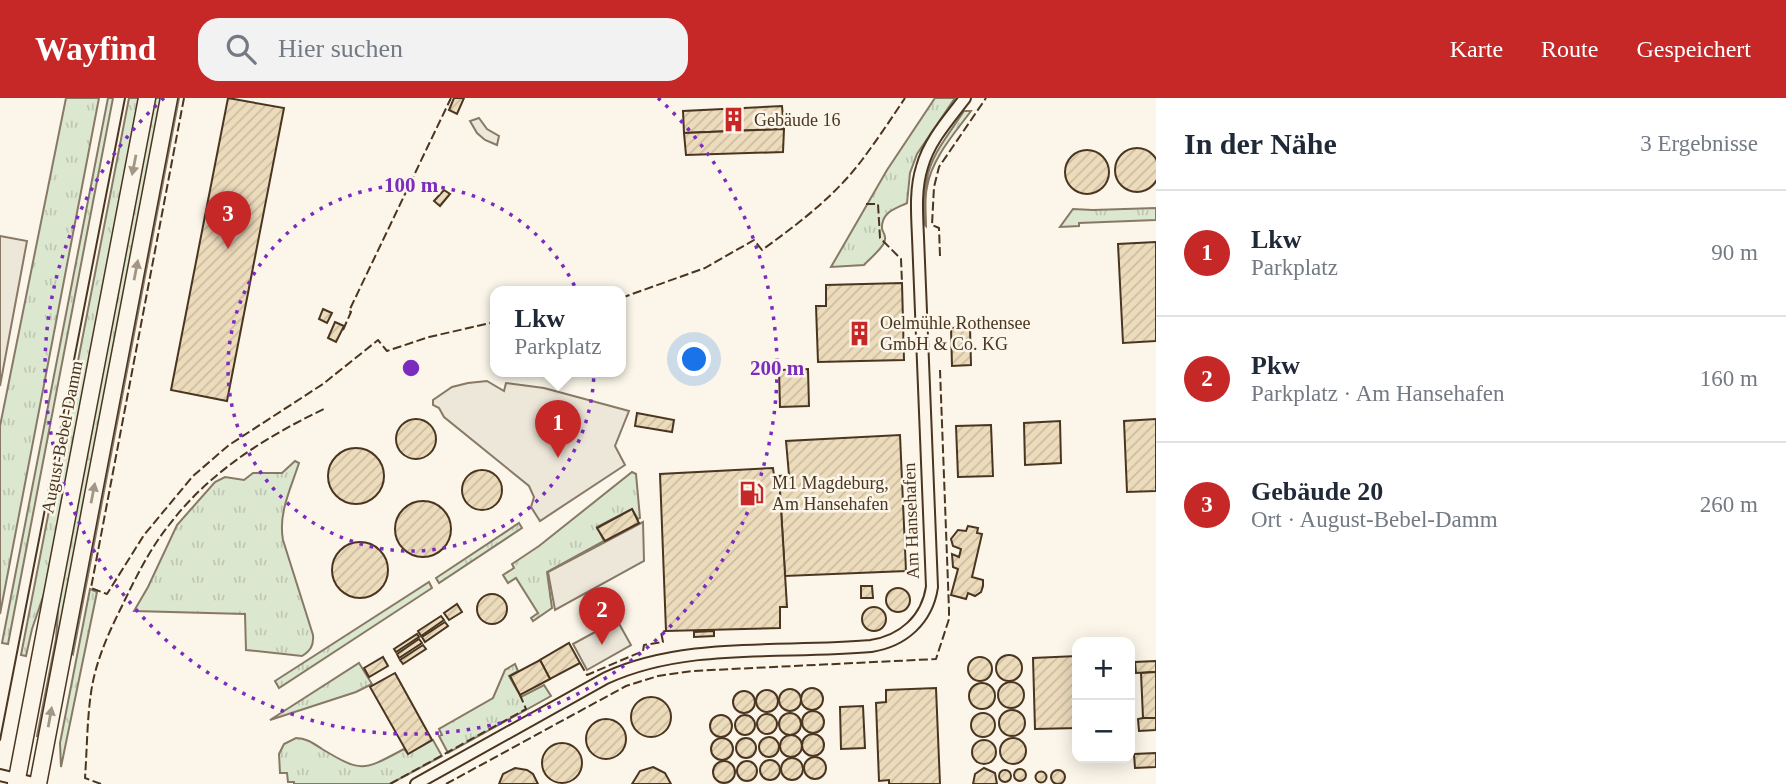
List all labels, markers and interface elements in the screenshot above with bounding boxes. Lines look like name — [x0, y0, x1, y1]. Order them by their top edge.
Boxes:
search box — [198, 18, 688, 81]
icon: search — [222, 30, 260, 68]
text: Wayfind — [35, 31, 156, 67]
text: Hier suchen — [278, 34, 403, 63]
text: Karte — [1450, 36, 1503, 62]
text: Route — [1541, 36, 1598, 62]
text: Gespeichert — [1636, 36, 1751, 62]
building icon: Gebäude 16 — [720, 106, 748, 134]
place label: Gebäude 16 — [754, 110, 840, 130]
text: In der Nähe — [1184, 127, 1337, 160]
text: 3 Ergebnisse — [1640, 131, 1758, 156]
one-way arrow — [128, 154, 139, 176]
text: 100 m — [384, 173, 439, 197]
pin: 3 — [205, 191, 251, 249]
text: Lkw — [1251, 225, 1302, 254]
text: 1 — [1201, 240, 1213, 265]
text: 90 m — [1711, 240, 1758, 265]
text: Parkplatz — [1251, 255, 1338, 280]
one-way arrow — [130, 259, 141, 281]
popup — [490, 286, 626, 377]
text: Lkw — [515, 304, 565, 333]
place label: Oelmühle Rothensee GmbH & Co. KG — [880, 313, 1030, 354]
building icon: Oelmühle Rothensee GmbH & Co. KG — [846, 319, 874, 347]
text: Parkplatz — [515, 334, 601, 359]
your location — [677, 342, 711, 376]
text: Pkw — [1251, 351, 1300, 380]
centre of rings — [399, 356, 423, 380]
text: 200 m — [750, 356, 805, 380]
street label: August-Bebel-Damm — [37, 359, 87, 515]
text: 2 — [1201, 366, 1213, 391]
text: 160 m — [1700, 366, 1758, 391]
text: Parkplatz · Am Hansehafen — [1251, 381, 1505, 406]
pin: 1 — [535, 400, 581, 458]
street label: Am Hansehafen — [899, 462, 923, 580]
place label: M1 Magdeburg, Am Hansehafen — [772, 473, 889, 514]
text: Gebäude 20 — [1251, 477, 1383, 506]
fuel station icon: M1 Magdeburg, Am Hansehafen — [738, 479, 766, 507]
one-way arrow — [88, 482, 99, 504]
text: 3 — [1201, 492, 1213, 517]
text: 260 m — [1700, 492, 1758, 517]
text: Ort · August-Bebel-Damm — [1251, 507, 1498, 532]
pin: 2 — [579, 587, 625, 645]
map controls — [1072, 637, 1135, 763]
button: + — [1072, 637, 1135, 700]
button: − — [1072, 700, 1135, 763]
one-way arrow — [45, 706, 56, 728]

